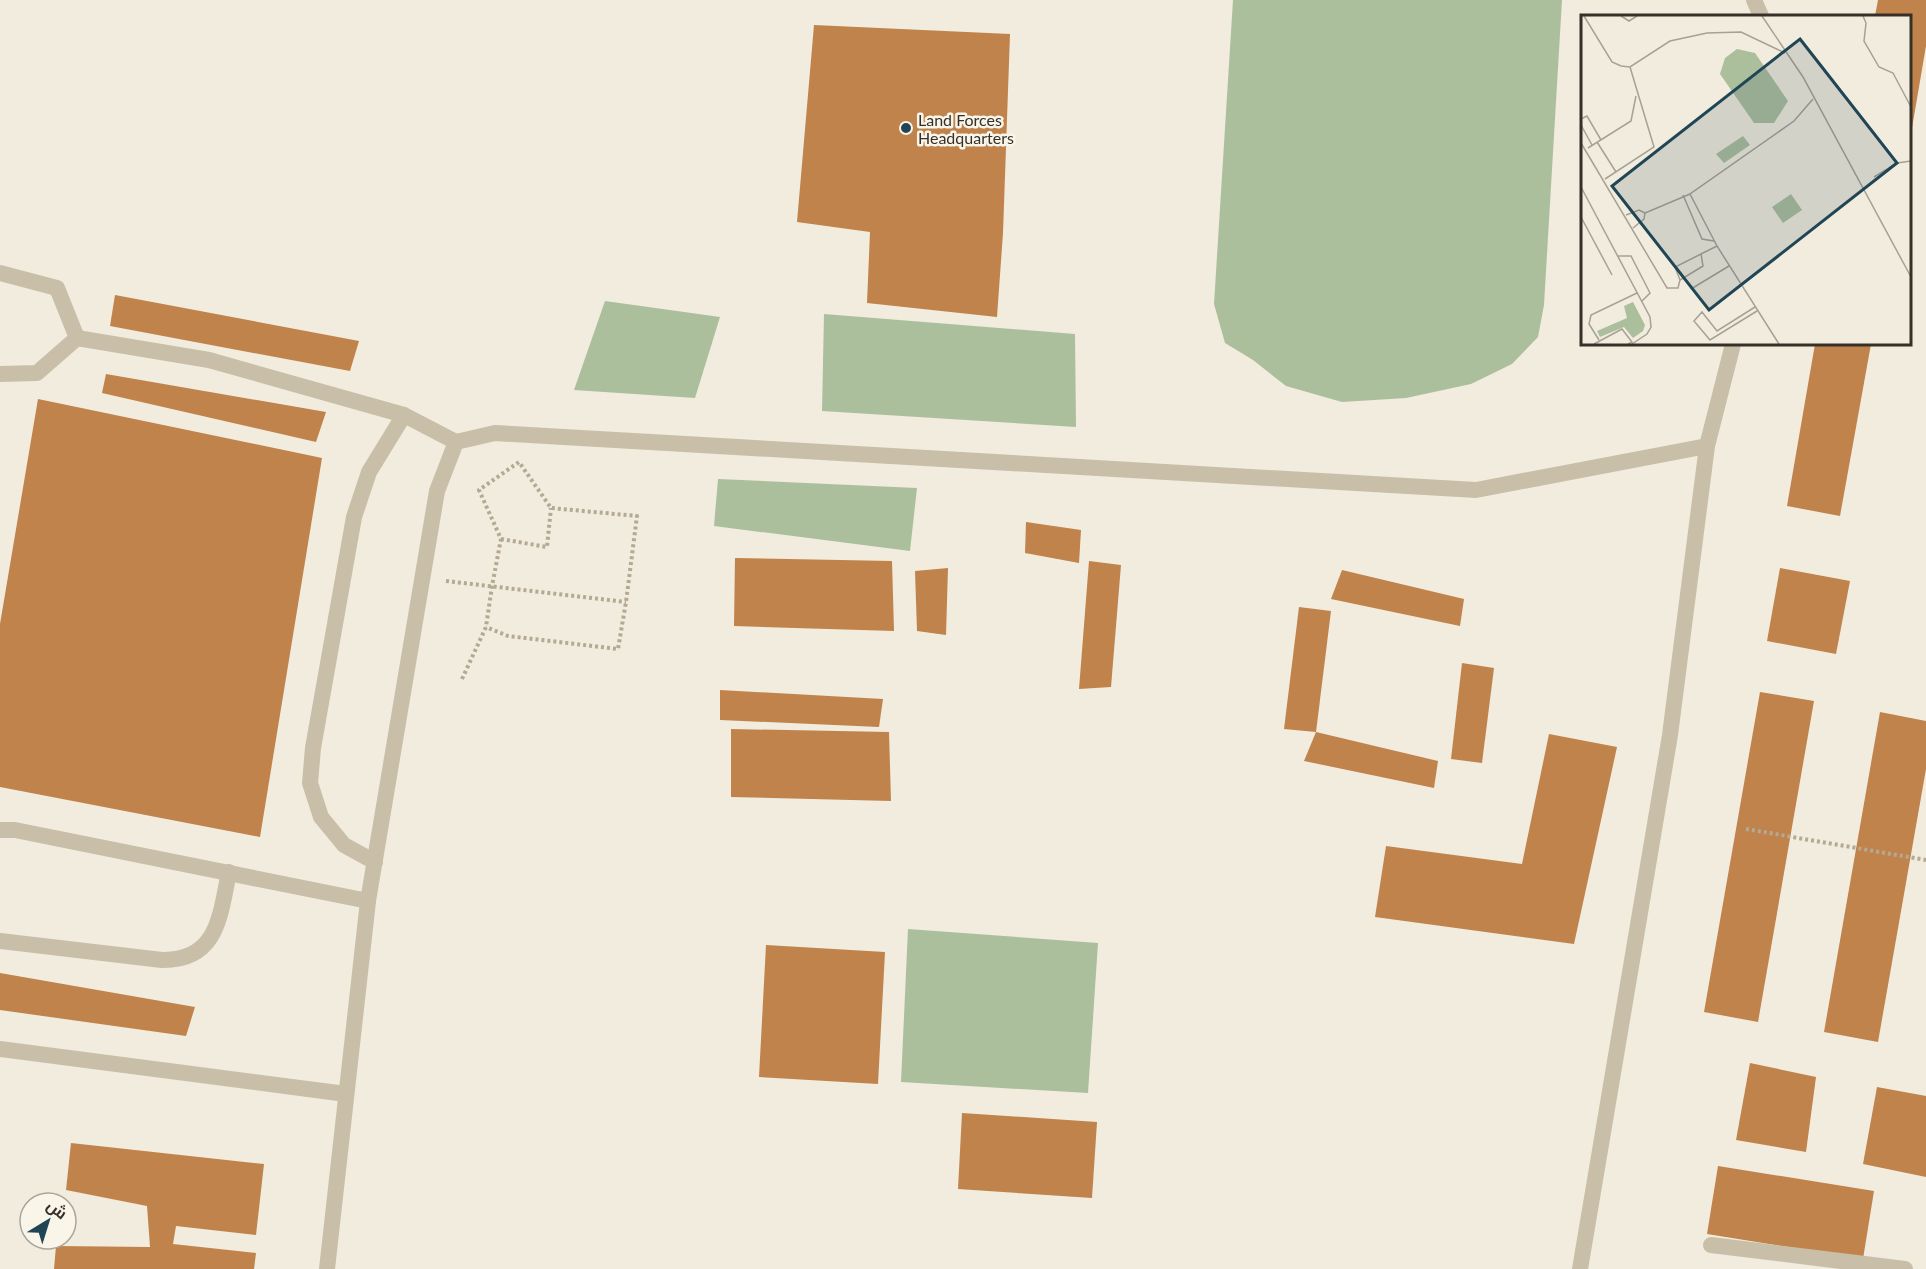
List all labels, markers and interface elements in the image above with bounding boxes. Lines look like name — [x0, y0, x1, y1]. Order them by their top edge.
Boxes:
inset map — [1581, 15, 1911, 345]
place label: Land Forces Headquarters — [918, 110, 1014, 147]
marker: Land Forces Headquarters — [899, 121, 913, 135]
north arrow — [18, 1191, 78, 1251]
text: ش — [43, 1195, 71, 1223]

